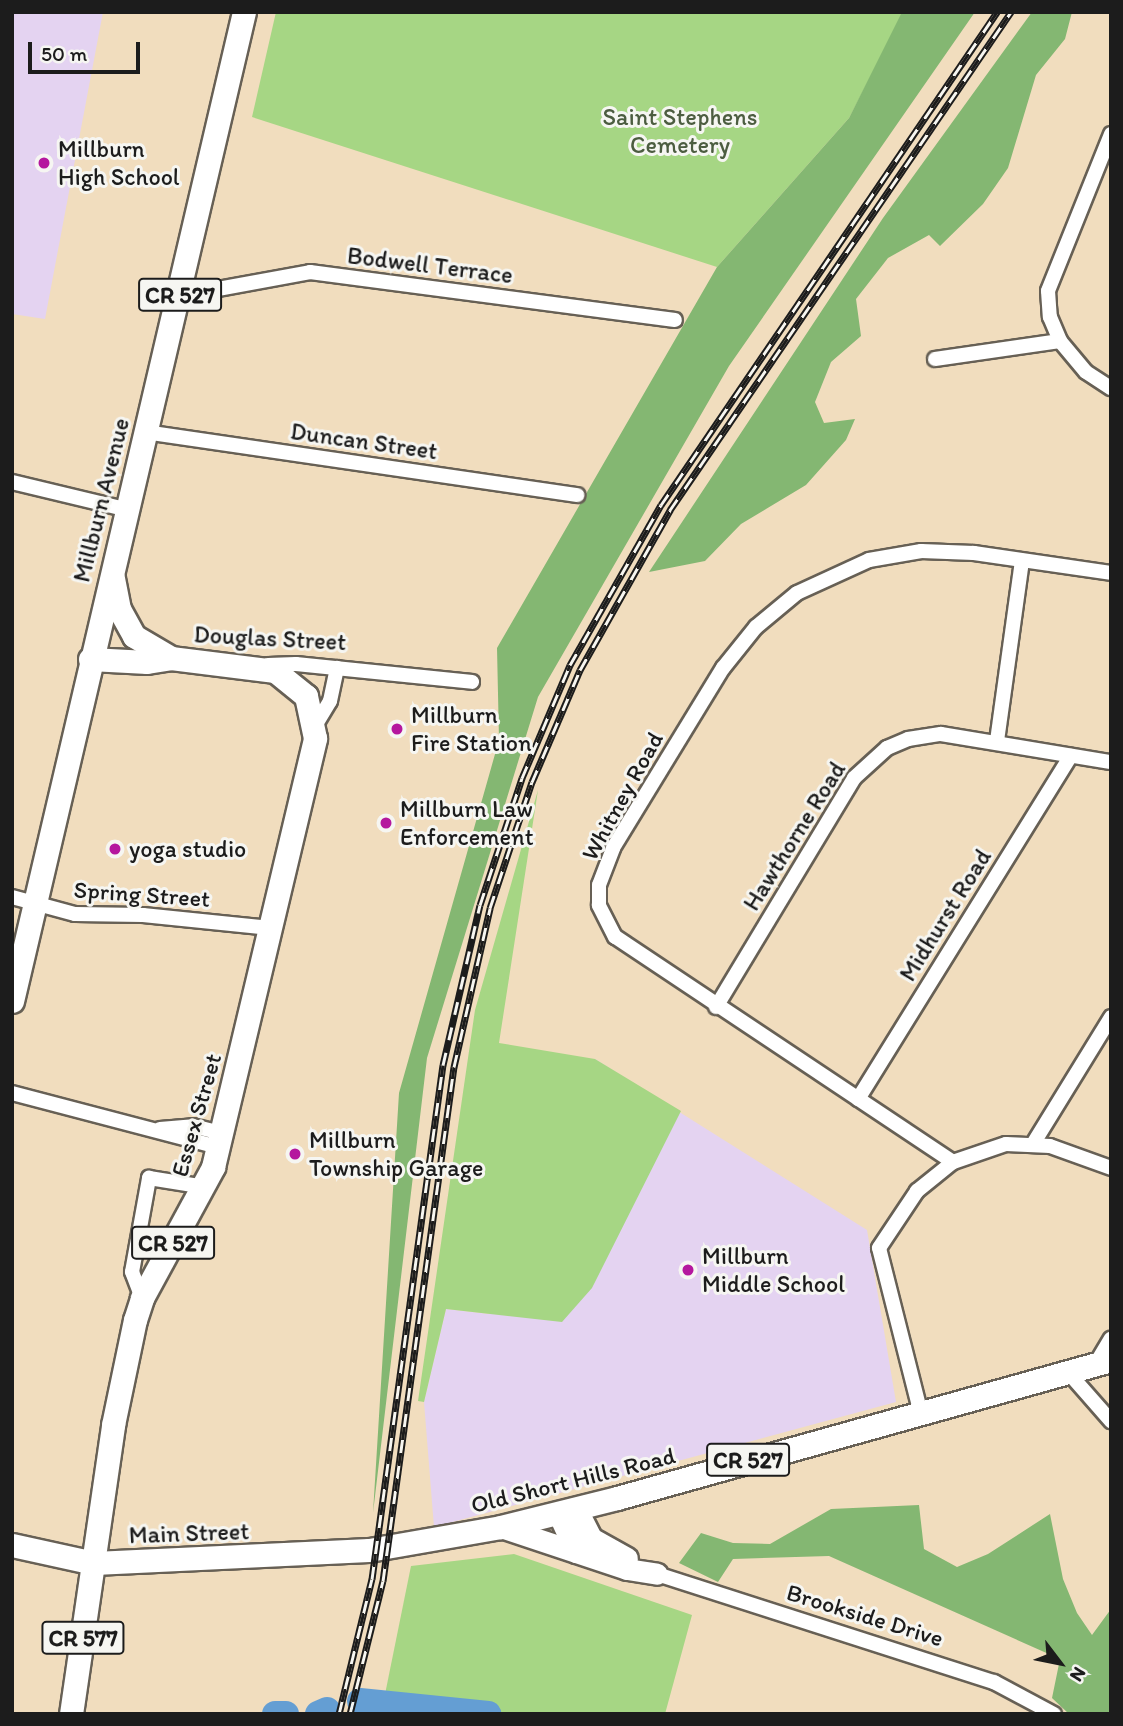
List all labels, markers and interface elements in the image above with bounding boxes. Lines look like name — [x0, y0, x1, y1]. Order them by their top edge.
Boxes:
scale bar — [32, 28, 144, 72]
text: 50 m — [41, 41, 87, 66]
park label: Saint Stephens Cemetery — [603, 103, 757, 159]
place label: Millburn High School — [58, 135, 179, 191]
marker: Millburn High School — [36, 155, 52, 171]
street label: Bodwell Terrace — [347, 241, 513, 289]
road number: CR 527 — [138, 276, 222, 314]
street label: Millburn Avenue — [67, 415, 135, 585]
street label: Duncan Street — [289, 416, 439, 466]
street label: Douglas Street — [193, 620, 347, 656]
place label: Millburn Fire Station — [411, 701, 532, 757]
marker: Millburn Fire Station — [389, 721, 405, 737]
street label: Whitney Road — [575, 727, 669, 865]
street label: Hawthorne Road — [737, 756, 851, 916]
place label: Millburn Law Enforcement — [400, 795, 534, 851]
marker: Millburn Law Enforcement — [378, 815, 394, 831]
place label: yoga studio — [129, 835, 246, 863]
marker: yoga studio — [107, 841, 123, 857]
street label: Midhurst Road — [893, 844, 997, 986]
street label: Spring Street — [73, 875, 211, 913]
street label: Essex Street — [165, 1050, 227, 1180]
place label: Millburn Township Garage — [309, 1126, 483, 1182]
marker: Millburn Township Garage — [287, 1146, 303, 1162]
road number: CR 527 — [131, 1224, 215, 1262]
place label: Millburn Middle School — [702, 1242, 845, 1298]
marker: Millburn Middle School — [680, 1262, 696, 1278]
street label: Old Short Hills Road — [468, 1441, 678, 1519]
road number: CR 527 — [706, 1441, 790, 1480]
street label: Main Street — [129, 1517, 249, 1549]
street label: Brookside Drive — [783, 1577, 947, 1653]
road number: CR 577 — [41, 1618, 125, 1658]
north arrow — [1025, 1628, 1095, 1698]
text: N — [1065, 1663, 1091, 1686]

